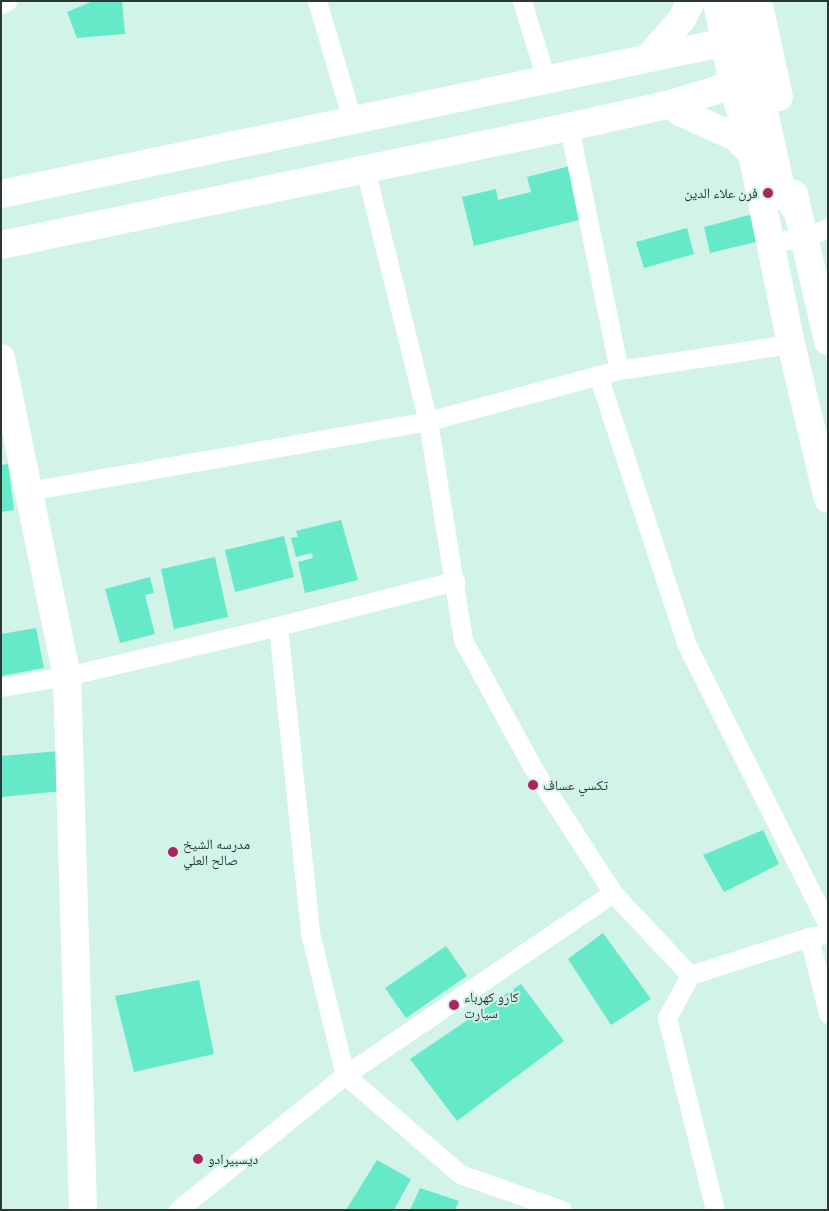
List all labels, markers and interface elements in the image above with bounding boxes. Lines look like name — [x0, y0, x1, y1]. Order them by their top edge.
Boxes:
place label: فرن علاء الدين — [684, 185, 758, 201]
marker: فرن علاء الدين — [762, 187, 774, 199]
place label: تكسي عساف — [543, 777, 608, 793]
marker: تكسي عساف — [527, 779, 539, 791]
place label: مدرسه الشيخ صالح العلي — [183, 836, 250, 869]
marker: مدرسه الشيخ صالح العلي — [167, 846, 179, 858]
place label: كارو كهرباء سيارت — [464, 989, 519, 1022]
marker: كارو كهرباء سيارت — [448, 999, 460, 1011]
place label: ديسبيرادو — [208, 1151, 258, 1167]
marker: ديسبيرادو — [192, 1153, 204, 1165]

